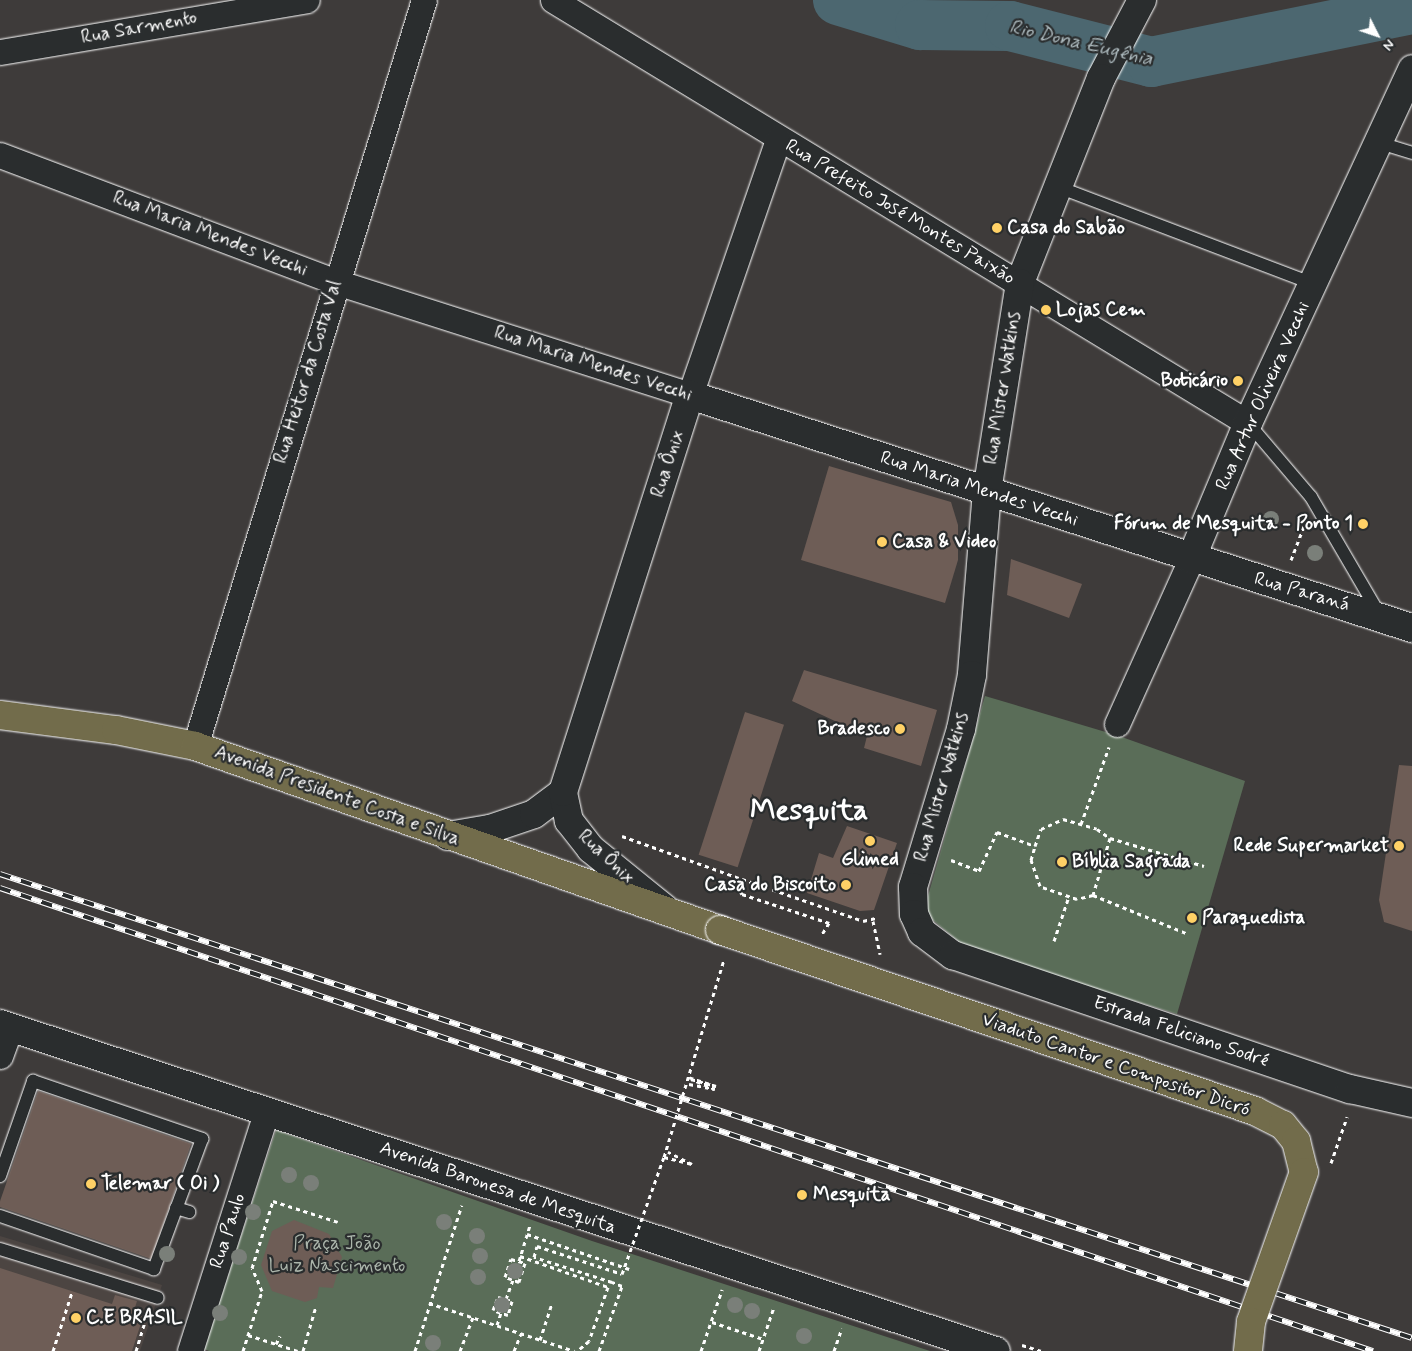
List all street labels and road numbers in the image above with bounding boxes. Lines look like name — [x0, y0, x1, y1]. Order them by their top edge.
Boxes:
street label: Rua Sarmento — [81, 7, 197, 49]
street label: Rua Prefeito José Montes Paixão — [781, 134, 1019, 290]
street label: Rua Maria Mendes Vecchi — [109, 186, 311, 282]
street label: Rua Heitor da Costa Val — [269, 278, 347, 466]
street label: Rua Artur Oliveira Vecchi — [1211, 298, 1315, 494]
street label: Rua Mister Watkins — [980, 309, 1026, 467]
street label: Rua Maria Mendes Vecchi — [491, 321, 695, 407]
street label: Rua Ônix — [646, 428, 690, 500]
street label: Rua Maria Mendes Vecchi — [877, 446, 1081, 532]
street label: Rua Paraná — [1253, 568, 1351, 616]
street label: Rua Mister Watkins — [910, 709, 974, 865]
street label: Avenida Presidente Costa e Silva — [211, 741, 463, 851]
street label: Rua Ônix — [573, 825, 639, 889]
street label: Estrada Feliciano Sodré — [1090, 991, 1272, 1073]
street label: Viaduto Cantor e Compositor Dicró — [978, 1008, 1254, 1122]
street label: Avenida Baronesa de Mesquita — [377, 1137, 619, 1239]
street label: Rua Paulo — [206, 1193, 250, 1269]

